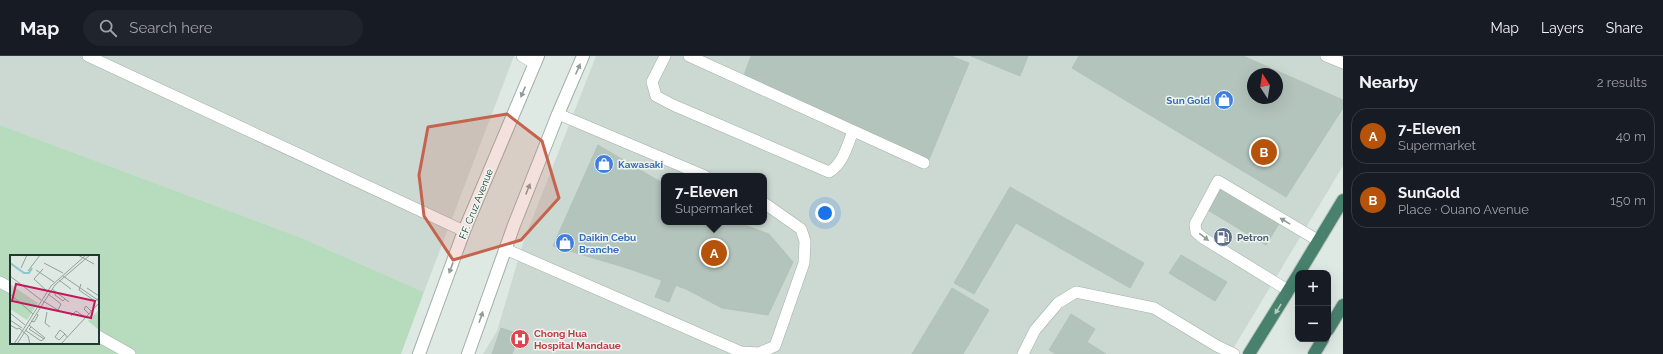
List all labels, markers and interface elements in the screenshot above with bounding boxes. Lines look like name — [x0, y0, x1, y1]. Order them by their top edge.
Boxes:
search box — [83, 10, 363, 46]
text: Map — [20, 17, 59, 39]
icon: search — [97, 17, 119, 39]
text: Search here — [129, 19, 213, 37]
text: Map — [1491, 20, 1519, 36]
text: Layers — [1541, 20, 1584, 36]
text: Share — [1606, 20, 1643, 36]
one-way arrow — [575, 63, 581, 75]
north arrow — [1247, 68, 1283, 104]
text: Nearby — [1359, 72, 1418, 92]
text: 2 results — [1597, 75, 1647, 90]
one-way arrow — [520, 86, 526, 97]
shop icon: Sun Gold — [1213, 89, 1235, 111]
place label: Sun Gold — [1166, 95, 1211, 106]
text: 7-Eleven — [1398, 120, 1461, 138]
text: A — [1369, 129, 1377, 144]
text: 40 m — [1616, 129, 1646, 144]
pin: B — [1251, 137, 1277, 167]
text: Supermarket — [1398, 138, 1476, 153]
shop icon: Kawasaki — [593, 153, 615, 175]
place label: Kawasaki — [618, 159, 663, 170]
street label: F.F. Cruz Avenue — [457, 167, 495, 241]
popup — [661, 173, 767, 225]
text: 7-Eleven — [675, 183, 738, 201]
one-way arrow — [525, 184, 531, 195]
text: SunGold — [1398, 184, 1460, 202]
text: B — [1369, 193, 1377, 208]
text: 150 m — [1610, 193, 1646, 208]
text: Supermarket — [675, 201, 753, 216]
text: Place · Ouano Avenue — [1398, 202, 1529, 217]
your location — [815, 203, 835, 223]
one-way arrow — [1279, 217, 1291, 224]
fuel station icon: Petron — [1212, 226, 1234, 248]
shop icon: Daikin Cebu Branche — [554, 232, 576, 254]
place label: Daikin Cebu Branche — [579, 232, 636, 255]
place label: Petron — [1237, 232, 1269, 243]
one-way arrow — [1198, 233, 1209, 242]
pin: A — [701, 238, 727, 268]
inset map — [10, 255, 99, 344]
one-way arrow — [447, 262, 453, 274]
map controls — [1295, 270, 1331, 342]
button: + — [1295, 270, 1331, 306]
one-way arrow — [1274, 303, 1281, 315]
button: − — [1295, 306, 1331, 342]
one-way arrow — [479, 311, 485, 323]
hospital icon: Chong Hua Hospital Mandaue — [509, 328, 531, 350]
place label: Chong Hua Hospital Mandaue — [534, 328, 621, 351]

